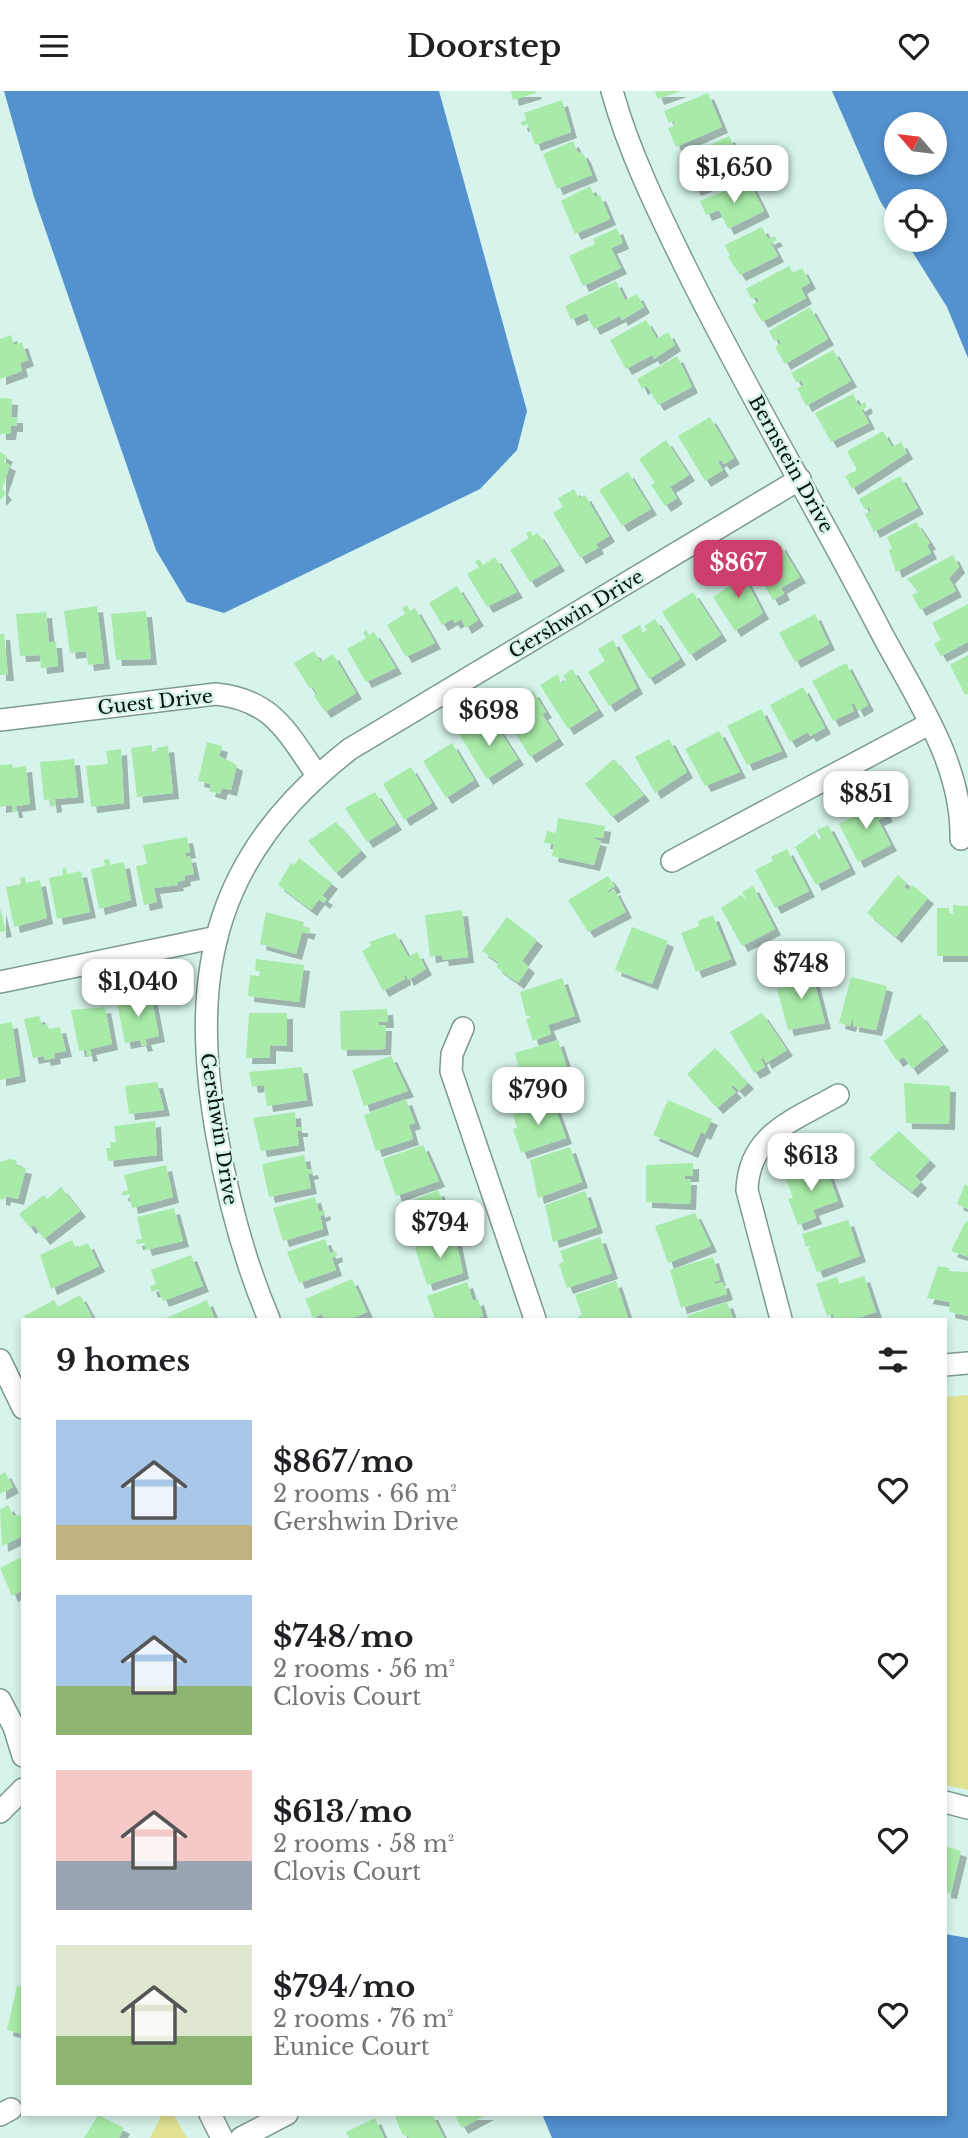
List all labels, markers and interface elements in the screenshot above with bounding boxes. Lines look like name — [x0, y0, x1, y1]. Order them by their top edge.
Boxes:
text: Doorstep — [407, 26, 561, 66]
icon: menu — [35, 27, 73, 65]
icon: heart — [895, 27, 933, 65]
north arrow — [884, 112, 947, 175]
map controls — [884, 112, 947, 252]
pin: $1,650 — [677, 145, 791, 205]
text: $1,650 — [695, 154, 773, 182]
button: locate — [884, 189, 947, 252]
street label: Bernstein Drive — [744, 391, 838, 537]
pin: $867 — [697, 540, 779, 600]
text: $867 — [710, 549, 766, 577]
street label: Gershwin Drive — [504, 565, 648, 663]
street label: Guest Drive — [96, 685, 214, 719]
pin: $698 — [448, 689, 530, 748]
text: $698 — [459, 697, 519, 725]
pin: $851 — [825, 771, 907, 831]
text: $851 — [839, 780, 893, 808]
pin: $748 — [760, 941, 842, 1001]
text: $748 — [773, 950, 829, 978]
pin: $1,040 — [81, 960, 195, 1019]
text: $1,040 — [98, 968, 178, 996]
street label: Gershwin Drive — [196, 1051, 242, 1207]
pin: $790 — [497, 1067, 579, 1127]
text: $790 — [508, 1076, 568, 1104]
pin: $613 — [770, 1133, 852, 1193]
text: $613 — [784, 1142, 839, 1170]
pin: $794 — [399, 1201, 481, 1260]
text: $794 — [411, 1209, 469, 1237]
icon: filters — [874, 1341, 912, 1379]
text: 9 homes — [56, 1342, 190, 1379]
text: $867/mo — [273, 1443, 414, 1480]
icon: home — [112, 1448, 196, 1532]
icon: heart — [874, 1471, 912, 1509]
text: 2 rooms · 66 m² — [273, 1480, 457, 1508]
text: Gershwin Drive — [273, 1508, 459, 1536]
text: $748/mo — [273, 1618, 414, 1655]
icon: home — [112, 1623, 196, 1707]
icon: heart — [874, 1646, 912, 1684]
text: 2 rooms · 56 m² — [273, 1655, 455, 1683]
text: Clovis Court — [273, 1683, 421, 1711]
text: $613/mo — [273, 1793, 412, 1830]
icon: home — [112, 1798, 196, 1882]
icon: heart — [874, 1821, 912, 1859]
text: 2 rooms · 58 m² — [273, 1830, 454, 1858]
text: Clovis Court — [273, 1858, 421, 1886]
text: $794/mo — [273, 1968, 415, 2005]
icon: home — [112, 1973, 196, 2057]
icon: heart — [874, 1996, 912, 2034]
text: 2 rooms · 76 m² — [273, 2005, 454, 2033]
text: Eunice Court — [273, 2033, 429, 2061]

